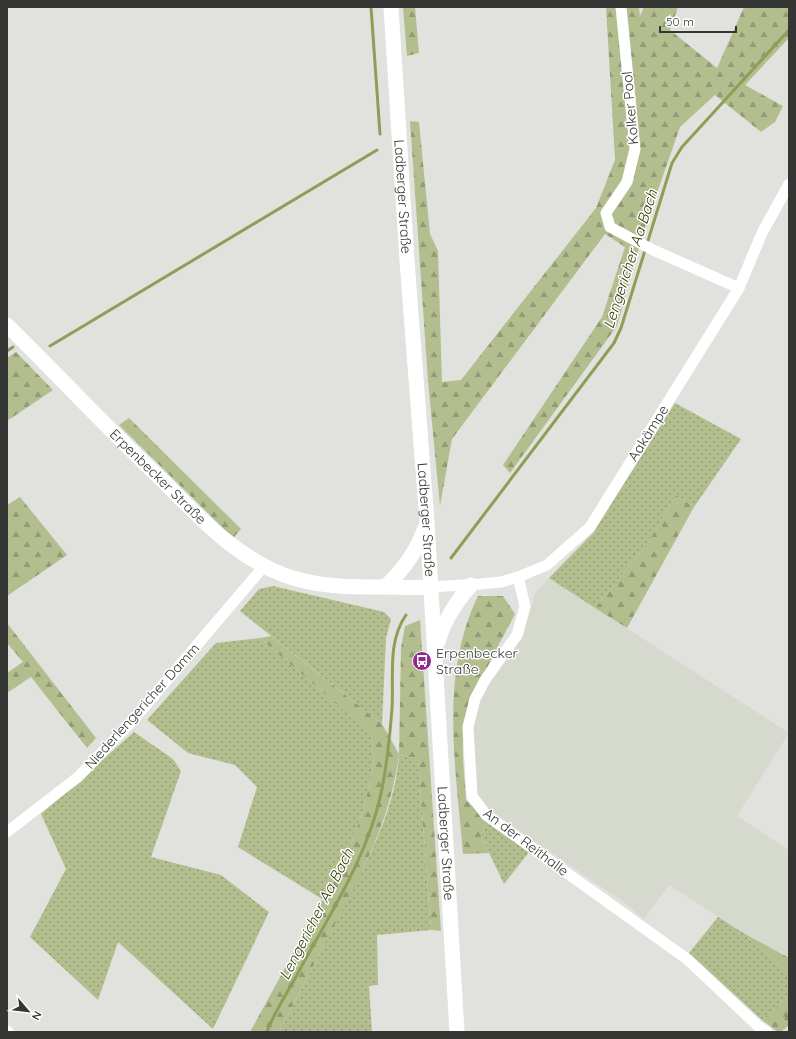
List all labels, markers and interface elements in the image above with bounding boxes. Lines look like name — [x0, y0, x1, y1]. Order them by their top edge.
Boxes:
scale bar — [660, 8, 736, 34]
text: 50 m — [666, 14, 694, 29]
street label: Kolker Pool — [618, 71, 642, 145]
street label: Ladberger Straße — [390, 139, 416, 254]
water label: Lengericher Aa Bach — [599, 187, 662, 331]
street label: Aakämpe — [624, 401, 672, 464]
street label: Erpenbecker Straße — [106, 425, 210, 528]
street label: Ladberger Straße — [413, 462, 439, 577]
street label: Niederlengericher Damm — [81, 639, 203, 773]
place label: Erpenbecker Straße — [436, 644, 519, 678]
bus stop icon: Erpenbecker Straße — [411, 650, 433, 672]
street label: Ladberger Straße — [434, 786, 458, 901]
street label: An der Reithalle — [480, 804, 572, 880]
water label: Lengericher Aa Bach — [275, 845, 358, 983]
north arrow — [8, 991, 48, 1031]
text: N — [29, 1009, 45, 1023]

